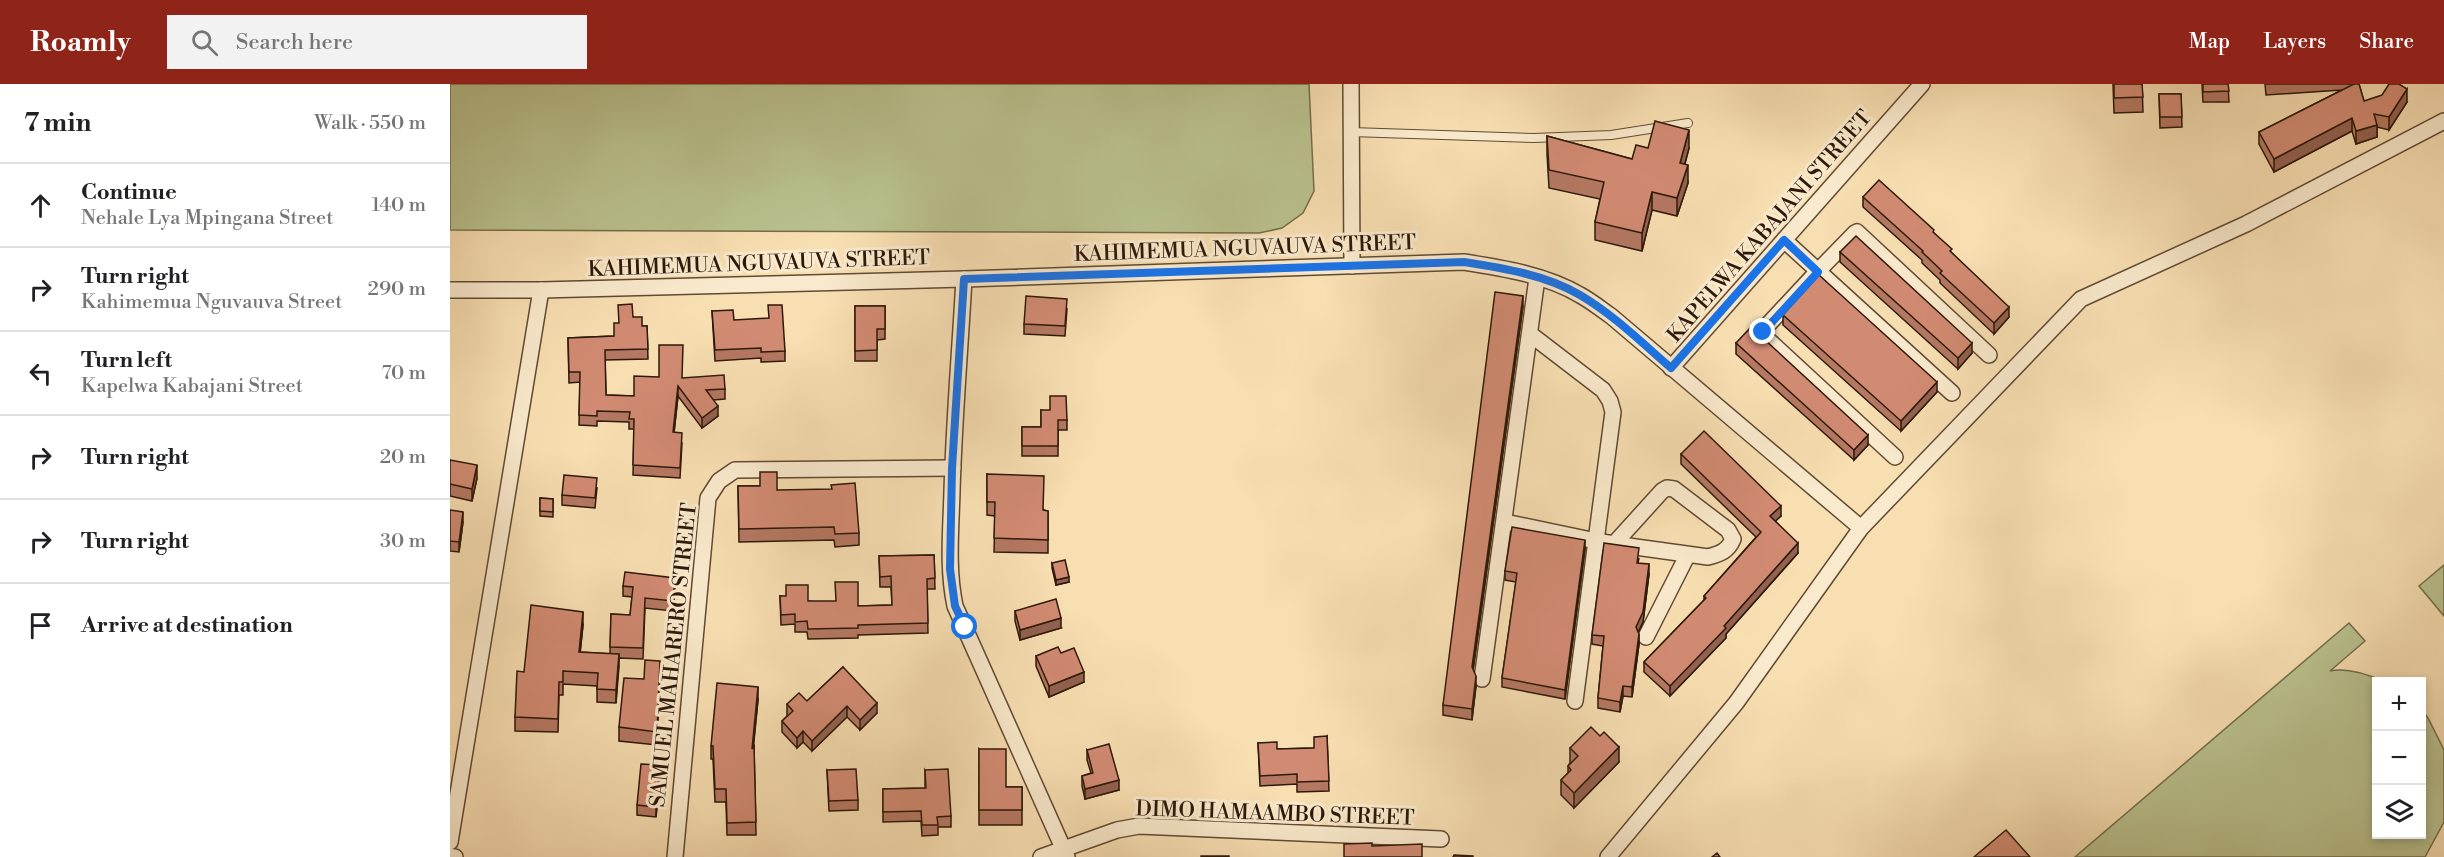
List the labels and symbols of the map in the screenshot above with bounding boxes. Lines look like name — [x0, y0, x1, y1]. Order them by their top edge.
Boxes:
street label: KAPELWA KABAJANI STREET — [1662, 105, 1878, 348]
street label: KAHIMEMUA NGUVAUVA STREET — [1073, 230, 1417, 268]
street label: KAHIMEMUA NGUVAUVA STREET — [587, 245, 931, 283]
route end — [1749, 318, 1775, 344]
street label: SAMUEL MAHARERO STREET — [645, 501, 703, 809]
route start — [951, 613, 977, 639]
street label: DIMO HAMAAMBO STREET — [1135, 796, 1415, 832]

